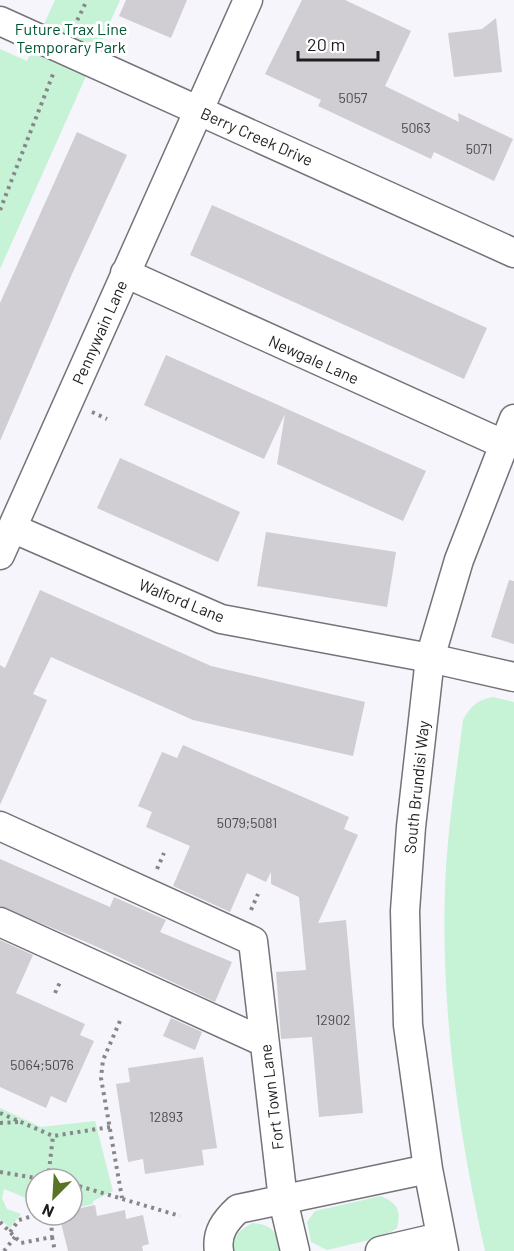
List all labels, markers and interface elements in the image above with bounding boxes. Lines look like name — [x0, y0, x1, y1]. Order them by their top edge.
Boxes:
park label: Future Trax Line Temporary Park — [15, 19, 127, 56]
scale bar — [298, 24, 378, 62]
text: 20 m — [307, 33, 345, 55]
house number: 5057 — [339, 89, 368, 106]
street label: Berry Creek Drive — [198, 103, 316, 169]
house number: 5063 — [401, 119, 431, 136]
house number: 5071 — [466, 140, 492, 157]
street label: Pennywain Lane — [68, 277, 130, 387]
street label: Newgale Lane — [266, 331, 362, 387]
street label: Walford Lane — [136, 574, 228, 626]
street label: South Brundisi Way — [400, 719, 433, 855]
house number: 5079;5081 — [217, 814, 277, 831]
house number: 12902 — [315, 1011, 351, 1028]
street label: Fort Town Lane — [255, 1043, 287, 1151]
house number: 5064;5076 — [10, 1056, 74, 1073]
house number: 12893 — [149, 1108, 183, 1125]
north arrow — [24, 1167, 84, 1227]
text: N — [39, 1200, 56, 1222]

